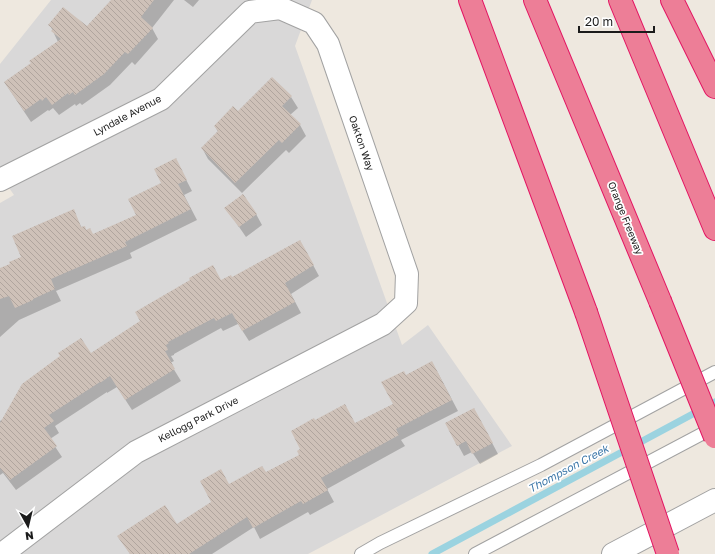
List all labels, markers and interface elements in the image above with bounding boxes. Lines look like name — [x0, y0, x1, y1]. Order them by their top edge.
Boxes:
scale bar — [579, 8, 654, 34]
text: 20 m — [585, 14, 613, 29]
street label: Lyndale Avenue — [91, 92, 163, 138]
street label: Oakton Way — [347, 114, 377, 173]
street label: Orange Freeway — [606, 180, 646, 257]
street label: Kellogg Park Drive — [156, 393, 240, 444]
water label: Thompson Creek — [526, 440, 613, 496]
north arrow — [8, 506, 48, 546]
text: N — [24, 529, 35, 543]

